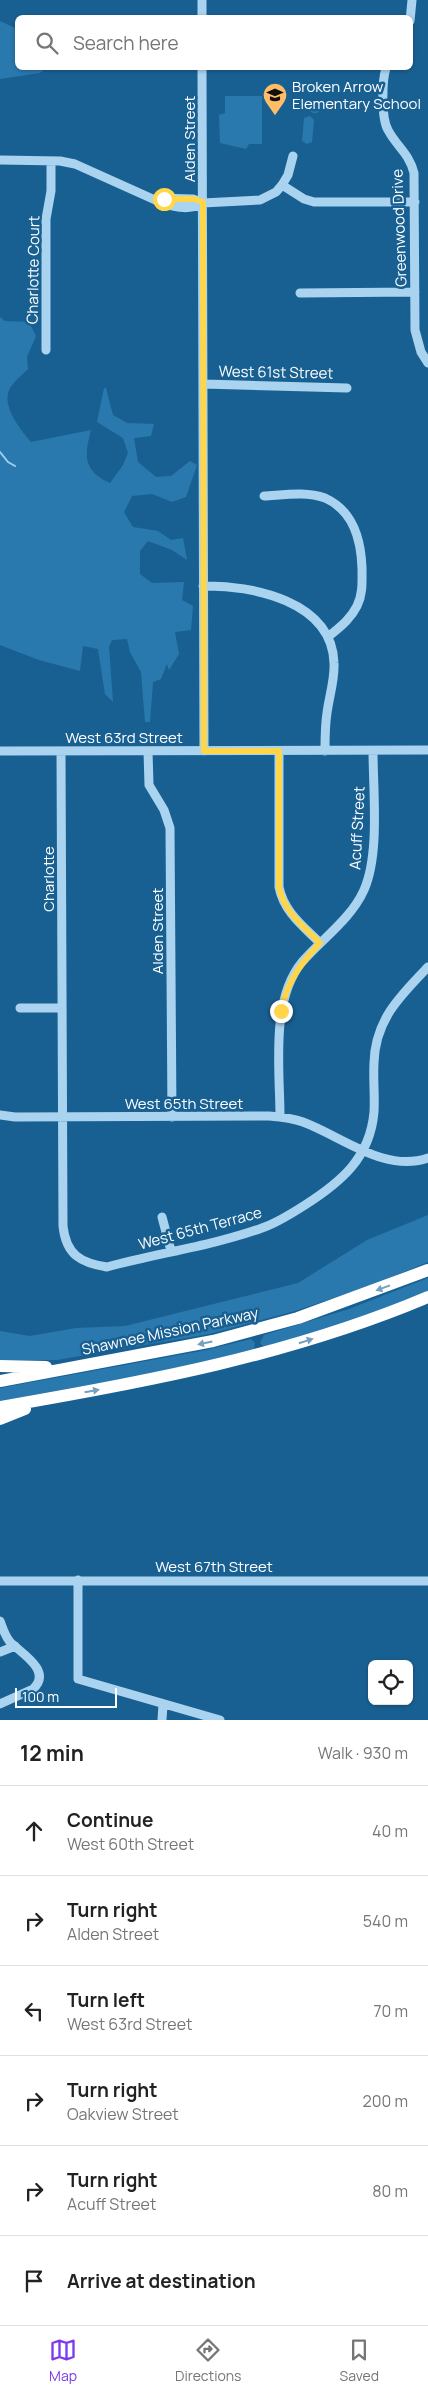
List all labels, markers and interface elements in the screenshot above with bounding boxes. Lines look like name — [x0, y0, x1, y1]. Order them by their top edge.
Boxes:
search box — [15, 15, 413, 70]
icon: search — [33, 29, 61, 57]
text: Search here — [73, 30, 179, 56]
place label: Broken Arrow Elementary School — [292, 76, 421, 114]
school or university icon: Broken Arrow Elementary School — [262, 82, 288, 116]
street label: Alden Street — [179, 96, 200, 182]
street label: Greenwood Drive — [386, 168, 412, 287]
route start — [153, 188, 176, 211]
street label: Charlotte Court — [22, 216, 44, 324]
street label: West 61st Street — [218, 361, 334, 383]
street label: West 63rd Street — [65, 727, 183, 748]
street label: Acuff Street — [344, 786, 370, 870]
street label: Charlotte — [38, 846, 59, 912]
street label: Alden Street — [147, 888, 168, 974]
route end — [270, 1000, 293, 1023]
street label: West 65th Street — [125, 1093, 243, 1114]
street label: West 65th Terrace — [136, 1201, 264, 1255]
one-way arrow — [375, 1284, 390, 1292]
street label: Shawnee Mission Parkway — [80, 1302, 260, 1360]
one-way arrow — [298, 1337, 313, 1345]
one-way arrow — [197, 1339, 213, 1347]
one-way arrow — [85, 1387, 101, 1395]
street label: West 67th Street — [155, 1556, 273, 1577]
map controls — [368, 1660, 413, 1705]
button: locate — [368, 1660, 413, 1705]
scale bar — [15, 1685, 118, 1708]
text: 100 m — [22, 1687, 59, 1706]
text: 12 min — [20, 1739, 84, 1767]
text: Walk · 930 m — [318, 1742, 408, 1764]
text: Continue — [67, 1807, 153, 1833]
icon: ahead — [20, 1817, 48, 1845]
text: 40 m — [372, 1820, 408, 1842]
text: West 60th Street — [67, 1833, 194, 1855]
text: Turn right — [67, 1897, 157, 1923]
icon: right — [20, 1907, 48, 1935]
text: 540 m — [363, 1910, 408, 1932]
text: Alden Street — [67, 1923, 159, 1945]
text: Turn left — [67, 1987, 145, 2013]
icon: left — [20, 1997, 48, 2025]
text: 70 m — [373, 2000, 408, 2022]
text: West 63rd Street — [67, 2013, 192, 2035]
text: Turn right — [67, 2077, 157, 2103]
icon: right — [20, 2087, 48, 2115]
text: 200 m — [363, 2090, 408, 2112]
text: Oakview Street — [67, 2103, 179, 2125]
text: Turn right — [67, 2167, 157, 2193]
icon: right — [20, 2177, 48, 2205]
text: 80 m — [372, 2180, 408, 2202]
text: Acuff Street — [67, 2193, 156, 2215]
icon: arrive — [20, 2267, 48, 2295]
text: Arrive at destination — [67, 2268, 256, 2294]
tab: Map — [49, 2336, 77, 2385]
tab: Directions — [175, 2336, 241, 2385]
tab: Saved — [340, 2336, 379, 2385]

